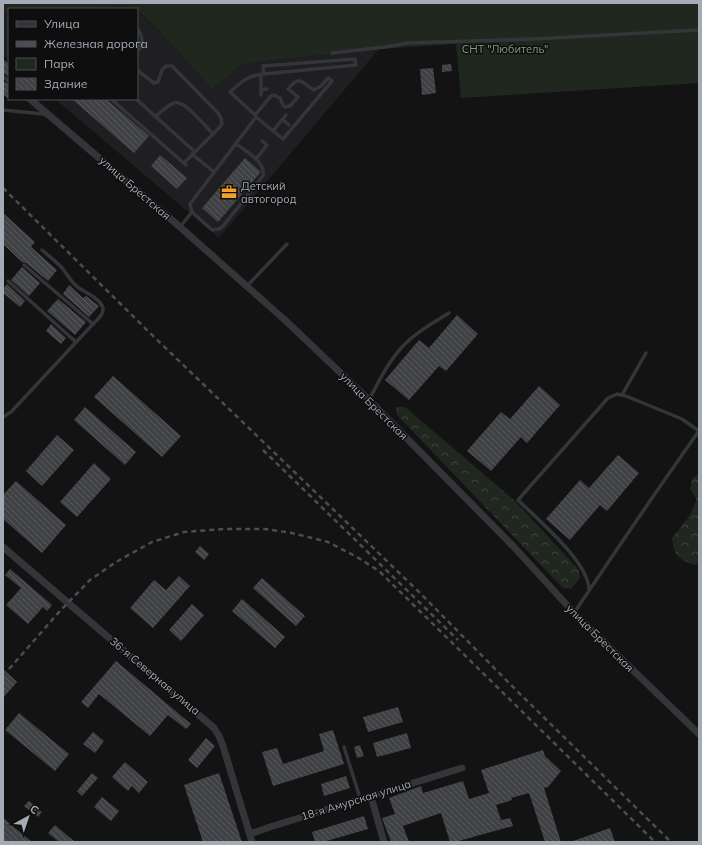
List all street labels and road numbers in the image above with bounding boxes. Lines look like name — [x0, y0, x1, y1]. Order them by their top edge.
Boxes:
street label: улица Брестская — [96, 153, 174, 223]
street label: улица Брестская — [337, 369, 411, 443]
street label: улица Брестская — [563, 601, 637, 675]
street label: 36-я Северная улица — [107, 634, 203, 718]
street label: 18-я Амурская улица — [299, 777, 413, 823]

